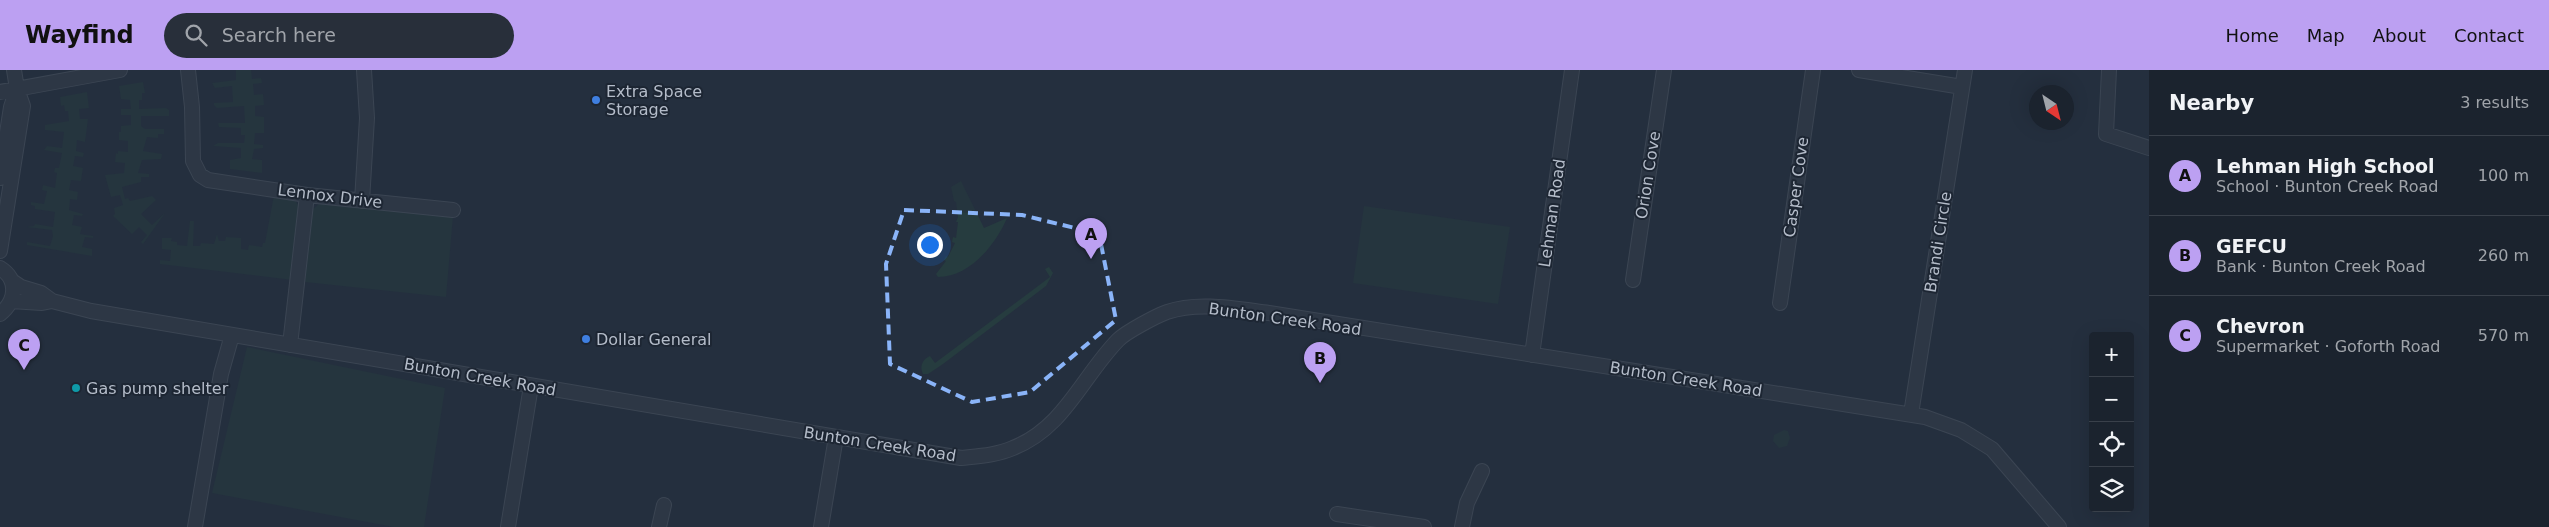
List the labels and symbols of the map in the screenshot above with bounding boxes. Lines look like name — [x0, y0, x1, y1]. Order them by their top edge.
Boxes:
place label: Extra Space Storage — [606, 82, 702, 119]
north arrow — [2029, 85, 2074, 130]
marker: Extra Space Storage — [590, 94, 602, 106]
street label: Orion Cove — [1632, 130, 1664, 220]
street label: Casper Cove — [1780, 136, 1812, 238]
street label: Lehman Road — [1535, 158, 1569, 268]
street label: Lennox Drive — [277, 180, 383, 212]
street label: Brandi Circle — [1921, 190, 1955, 294]
pin: A — [1075, 218, 1107, 259]
your location — [917, 232, 943, 258]
street label: Bunton Creek Road — [1207, 299, 1363, 339]
pin: C — [8, 329, 40, 370]
place label: Dollar General — [596, 330, 712, 349]
marker: Dollar General — [580, 333, 592, 345]
pin: B — [1304, 342, 1336, 383]
street label: Bunton Creek Road — [402, 354, 558, 400]
street label: Bunton Creek Road — [1608, 358, 1764, 400]
place label: Gas pump shelter — [86, 379, 229, 398]
marker: Gas pump shelter — [70, 382, 82, 394]
street label: Bunton Creek Road — [802, 423, 958, 465]

